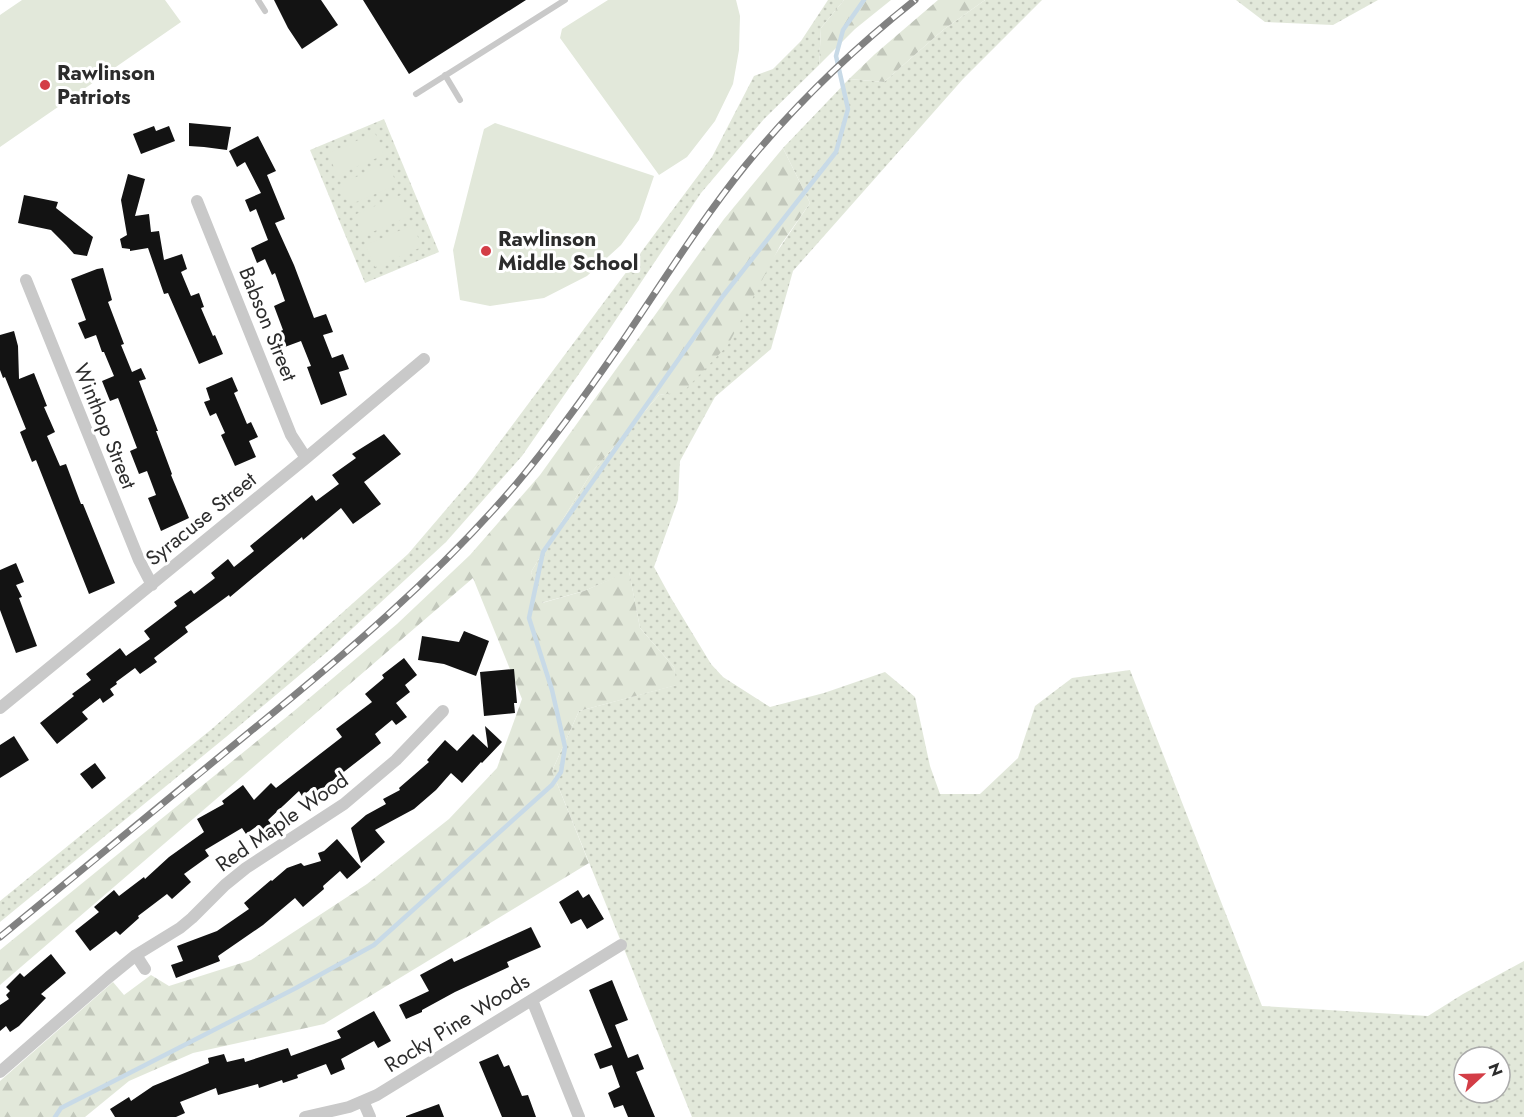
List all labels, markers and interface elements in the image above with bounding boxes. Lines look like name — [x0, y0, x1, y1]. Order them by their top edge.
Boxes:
place label: Rawlinson Patriots — [57, 58, 155, 112]
marker: Rawlinson Patriots — [38, 78, 52, 92]
place label: Rawlinson Middle School — [498, 224, 638, 278]
marker: Rawlinson Middle School — [479, 244, 493, 258]
street label: Babson Street — [231, 262, 305, 386]
street label: Winthop Street — [66, 359, 144, 493]
street label: Syracuse Street — [139, 465, 263, 573]
street label: Red Maple Wood — [210, 765, 354, 879]
street label: Rocky Pine Woods — [379, 966, 535, 1080]
north arrow — [1452, 1045, 1512, 1105]
text: N — [1482, 1059, 1508, 1080]

